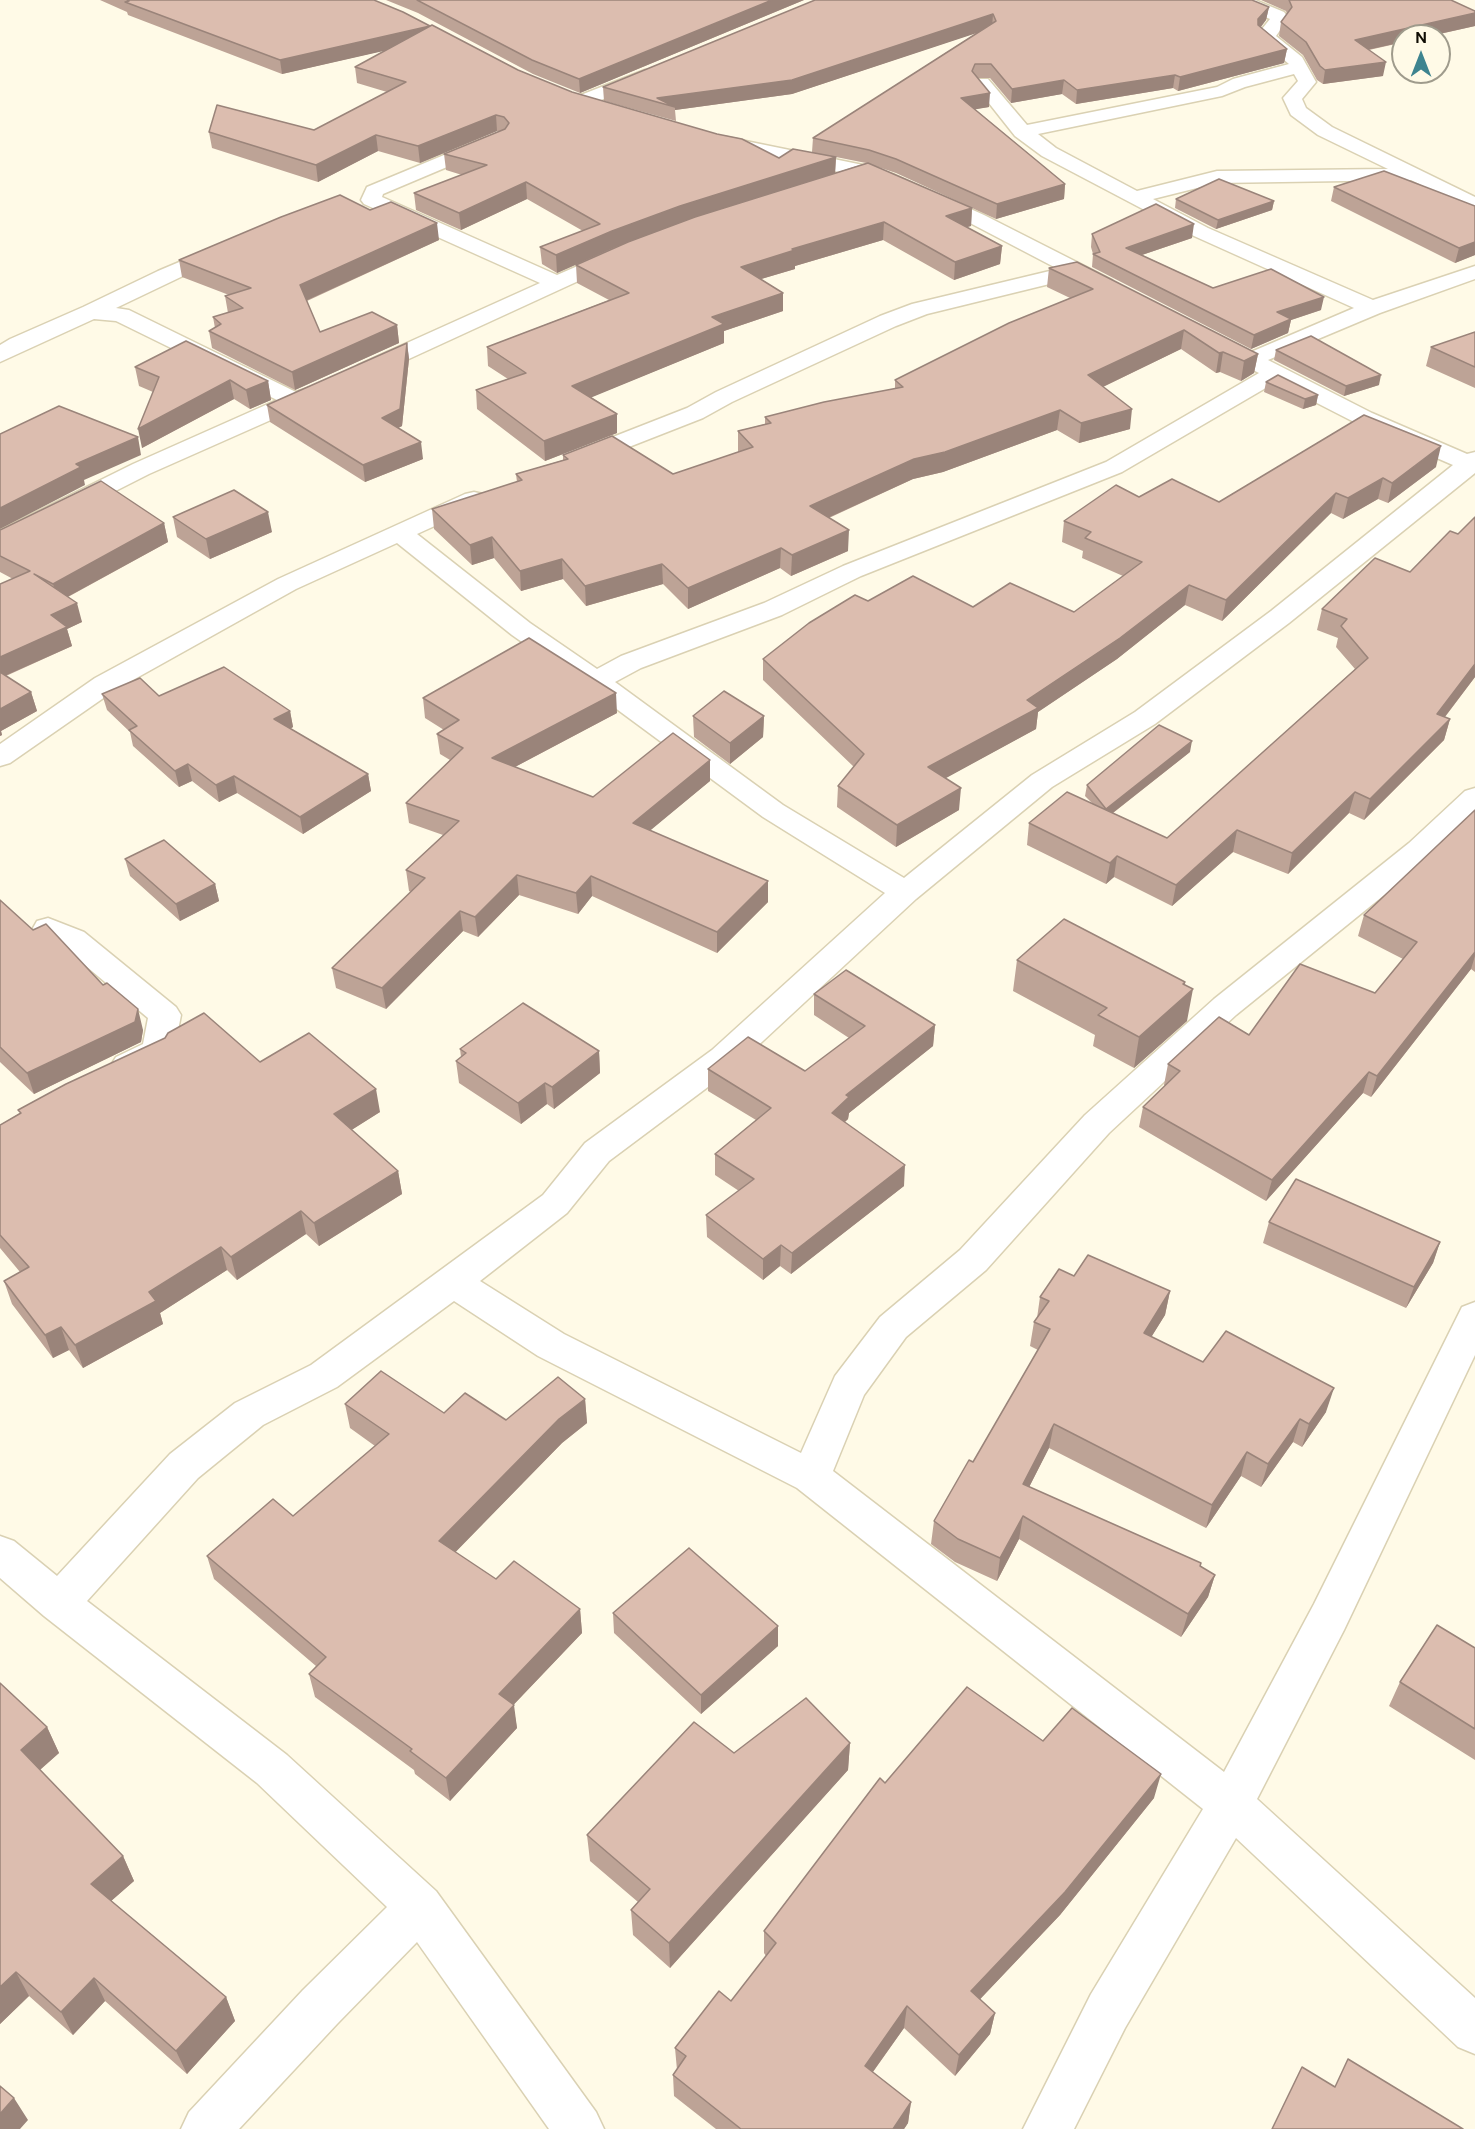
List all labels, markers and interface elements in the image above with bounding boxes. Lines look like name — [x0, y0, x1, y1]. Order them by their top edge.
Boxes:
north arrow — [1391, 24, 1451, 84]
text: N — [1415, 27, 1427, 48]

